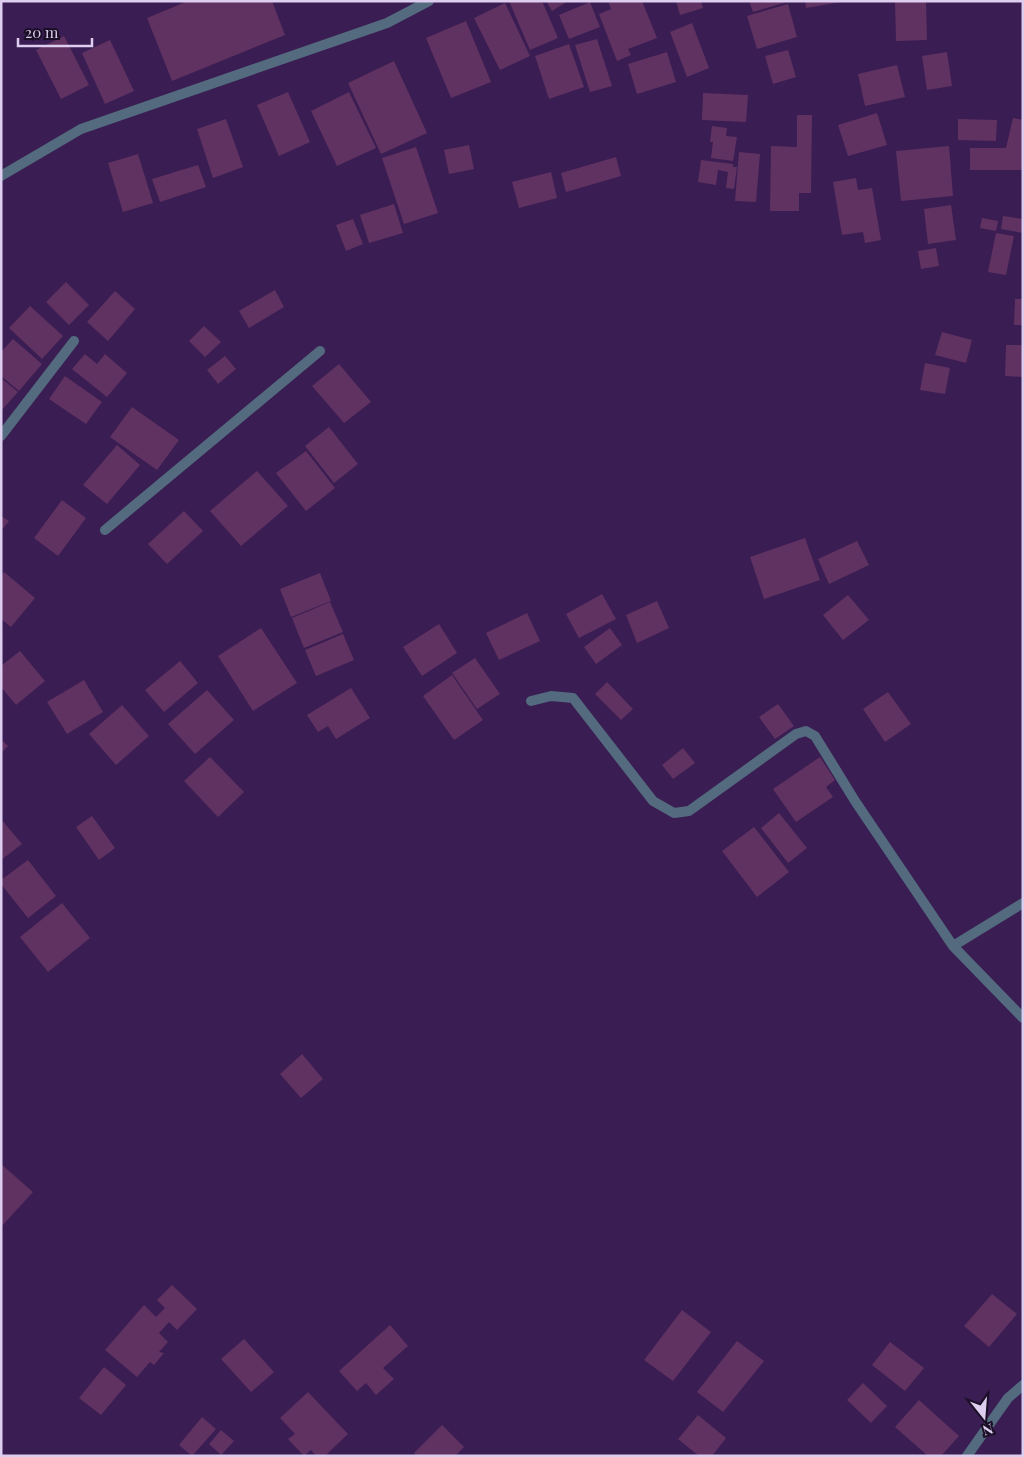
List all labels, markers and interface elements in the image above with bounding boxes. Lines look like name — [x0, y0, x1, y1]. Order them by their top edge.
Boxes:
scale bar — [18, 15, 91, 47]
text: 20 m — [25, 22, 59, 42]
north arrow — [959, 1392, 1009, 1442]
text: N — [980, 1419, 996, 1440]

